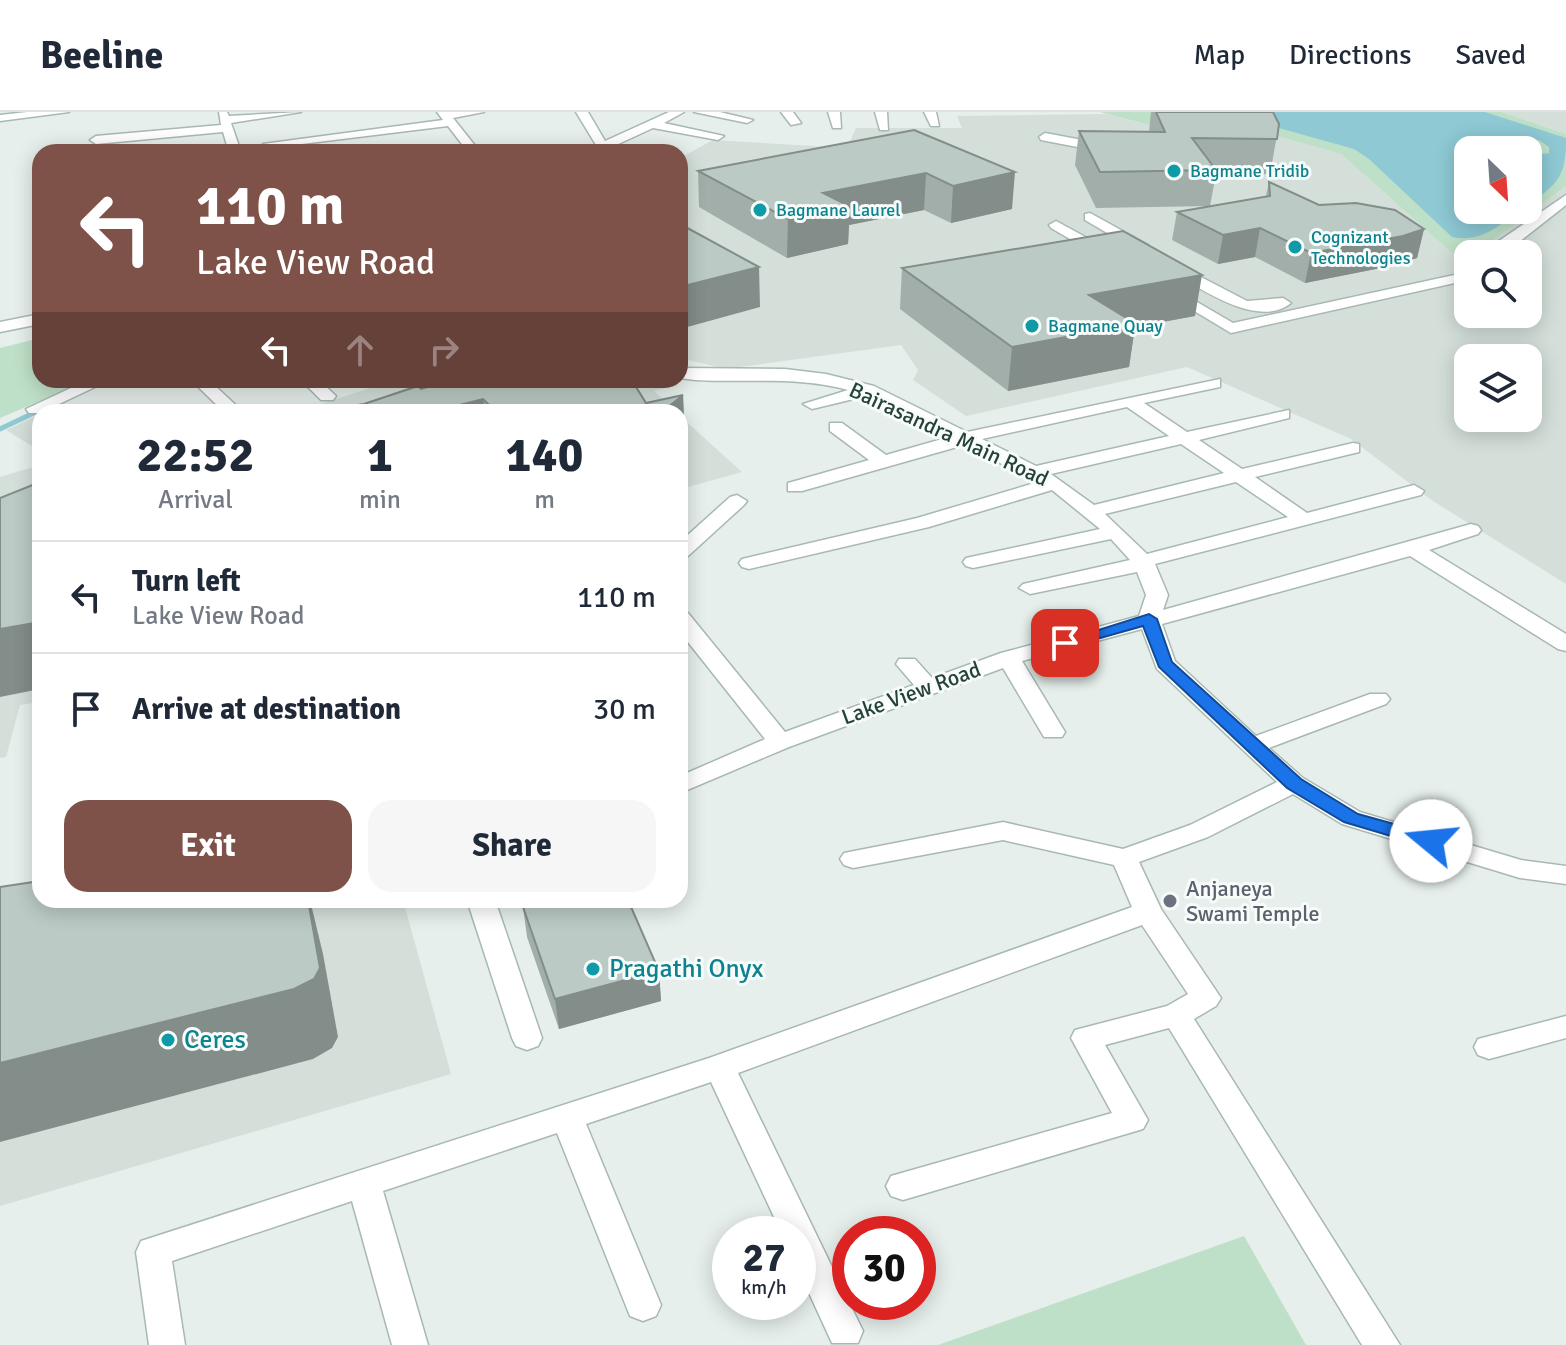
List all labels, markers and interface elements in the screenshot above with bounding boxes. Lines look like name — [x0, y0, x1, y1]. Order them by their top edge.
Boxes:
text: Beeline — [40, 32, 163, 79]
text: Map — [1193, 38, 1245, 72]
text: Directions — [1289, 38, 1411, 72]
text: Saved — [1455, 38, 1526, 72]
north arrow — [1454, 136, 1542, 224]
map controls — [1454, 136, 1542, 432]
place label: Bagmane Tridib — [1190, 160, 1309, 182]
marker: Bagmane Tridib — [1165, 162, 1183, 180]
text: 110 m — [196, 171, 344, 240]
icon: left — [64, 176, 168, 280]
place label: Bagmane Laurel — [776, 199, 900, 221]
marker: Bagmane Laurel — [751, 201, 769, 219]
place label: Cognizant Technologies — [1311, 226, 1411, 269]
marker: Cognizant Technologies — [1286, 238, 1304, 256]
text: Lake View Road — [196, 240, 435, 285]
button: search — [1454, 240, 1542, 328]
place label: Bagmane Quay — [1048, 315, 1163, 337]
marker: Bagmane Quay — [1023, 317, 1041, 335]
icon: left — [254, 328, 298, 372]
icon: ahead — [338, 328, 382, 372]
icon: right — [422, 328, 466, 372]
button: layers — [1454, 344, 1542, 432]
street label: Bairasandra Main Road — [845, 376, 1053, 492]
text: 22:52 — [137, 426, 254, 485]
text: 1 — [367, 426, 393, 485]
text: 140 — [506, 426, 583, 485]
text: Arrival — [158, 484, 233, 516]
text: min — [359, 484, 401, 516]
text: m — [534, 484, 555, 516]
text: Turn left — [132, 563, 241, 600]
icon: left — [64, 575, 108, 619]
text: 110 m — [577, 579, 656, 616]
text: Lake View Road — [132, 600, 305, 632]
pin — [1031, 609, 1099, 677]
icon: arrive — [1043, 621, 1087, 665]
street label: Lake View Road — [838, 655, 984, 731]
icon: arrive — [64, 687, 108, 731]
text: Arrive at destination — [132, 691, 401, 728]
text: 30 m — [593, 691, 656, 728]
position arrow — [1389, 799, 1473, 883]
button: Exit — [64, 800, 352, 892]
button: Share — [368, 800, 656, 892]
place label: Anjaneya Swami Temple — [1186, 875, 1319, 927]
marker: Anjaneya Swami Temple — [1161, 892, 1179, 910]
place label: Pragathi Onyx — [609, 953, 763, 985]
marker: Pragathi Onyx — [584, 960, 602, 978]
place label: Ceres — [184, 1024, 246, 1056]
marker: Ceres — [159, 1031, 177, 1049]
speed limit sign: 30 — [832, 1216, 936, 1320]
text: 27 — [742, 1233, 786, 1283]
text: km/h — [741, 1275, 787, 1300]

